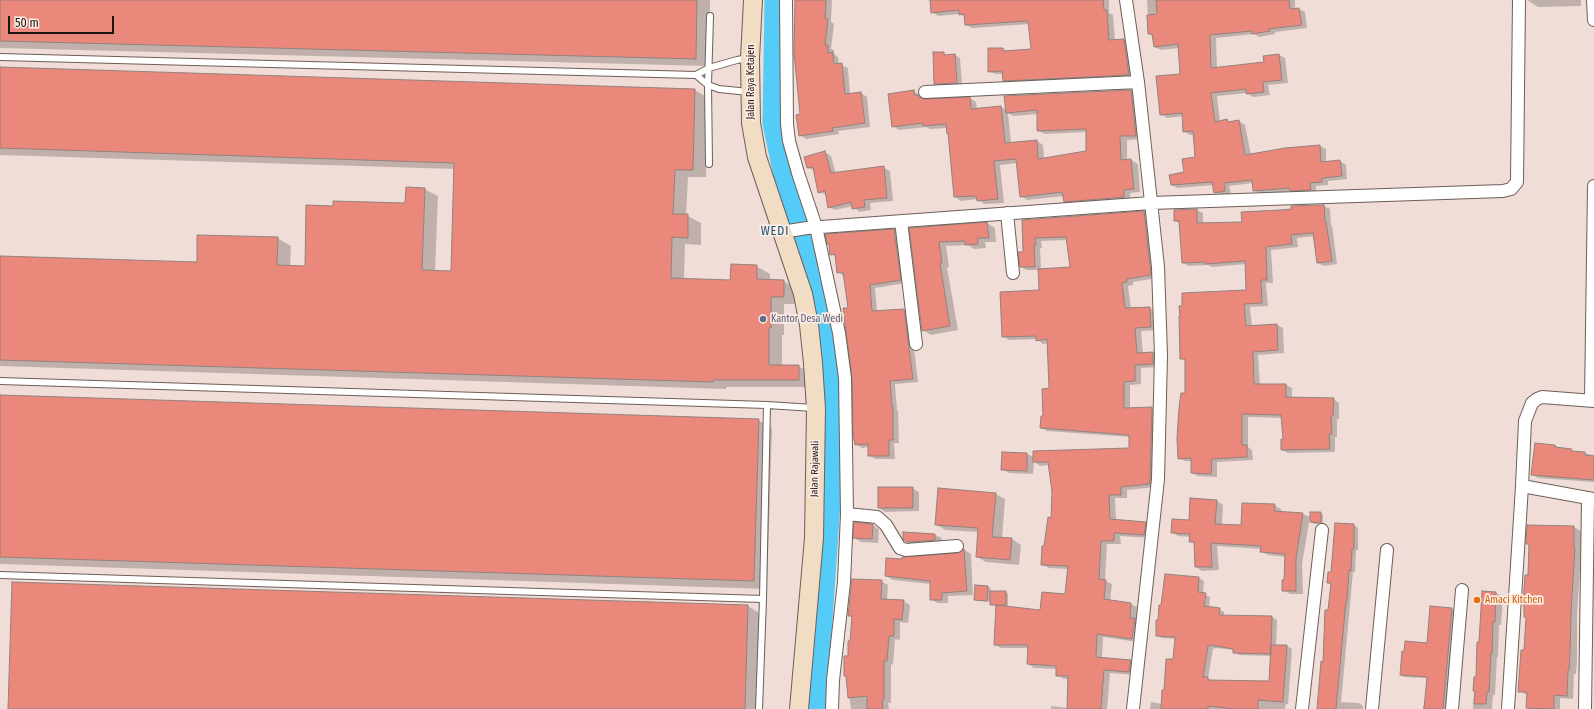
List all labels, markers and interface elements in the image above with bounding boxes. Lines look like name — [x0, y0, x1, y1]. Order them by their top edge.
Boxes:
scale bar — [10, 8, 116, 34]
text: 50 m — [15, 16, 39, 30]
street label: Jalan Raya Ketajen — [745, 44, 757, 120]
district label: WEDI — [761, 225, 789, 239]
place label: Kantor Desa Wedi — [771, 313, 843, 325]
marker: Kantor Desa Wedi — [758, 314, 768, 324]
street label: Jalan Rajawali — [809, 441, 821, 497]
place label: Amaci Kitchen — [1485, 594, 1543, 606]
marker: Amaci Kitchen — [1472, 595, 1482, 605]

